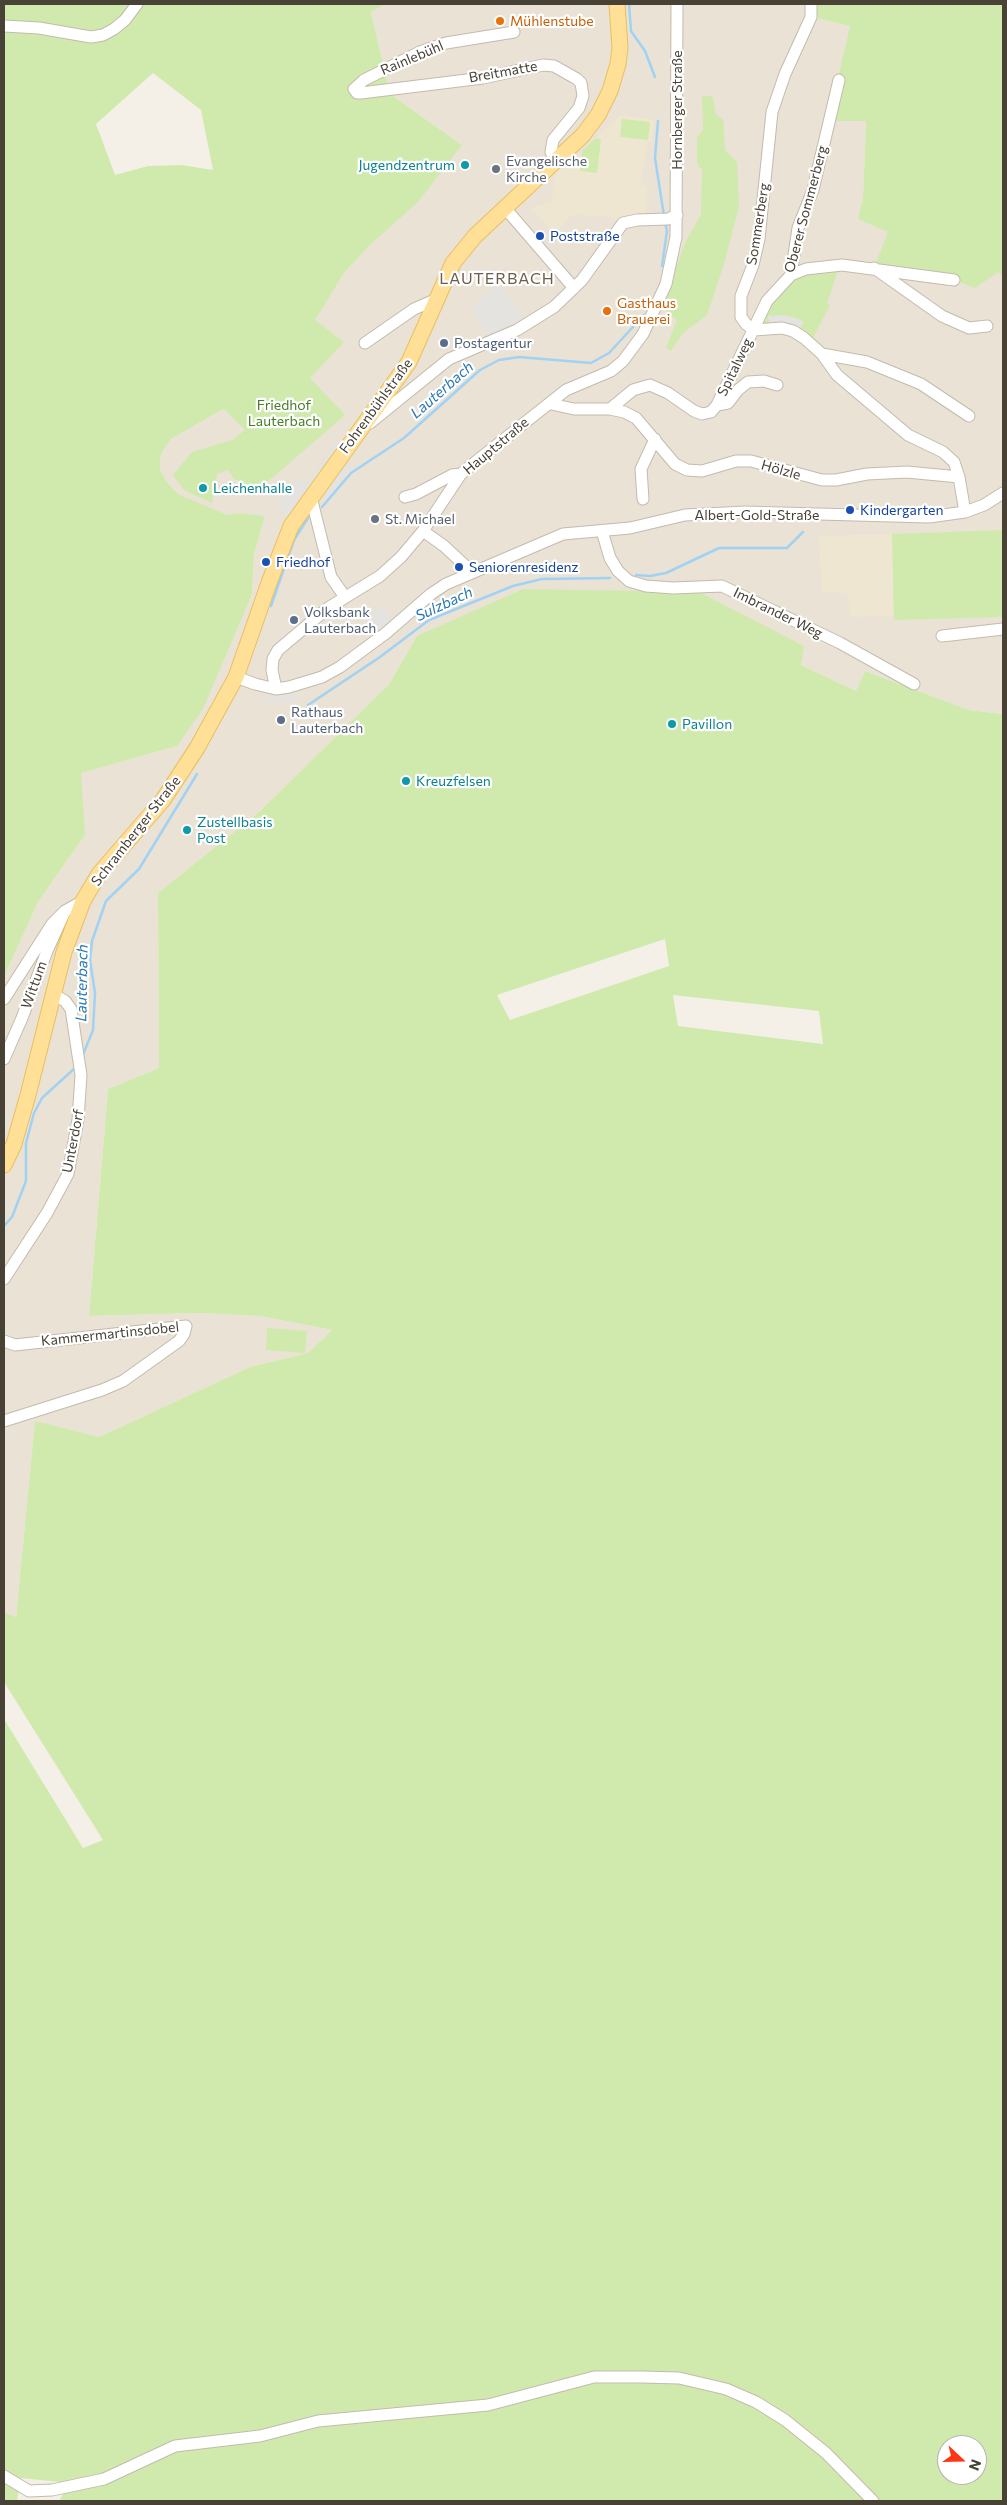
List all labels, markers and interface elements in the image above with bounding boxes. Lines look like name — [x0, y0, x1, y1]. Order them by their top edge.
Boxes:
place label: Mühlenstube — [510, 13, 594, 29]
marker: Mühlenstube — [494, 15, 506, 27]
street label: Rainlebühl — [378, 37, 446, 79]
street label: Hornberger Straße — [669, 50, 685, 170]
street label: Breitmatte — [467, 58, 539, 86]
street label: Oberer Sommerberg — [781, 144, 831, 274]
place label: Evangelische Kirche — [506, 153, 587, 186]
place label: Jugendzentrum — [358, 157, 455, 173]
marker: Jugendzentrum — [459, 159, 471, 171]
marker: Evangelische Kirche — [490, 163, 502, 175]
street label: Sommerberg — [743, 182, 773, 266]
place label: Poststraße — [550, 228, 620, 244]
marker: Poststraße — [534, 230, 546, 242]
district label: LAUTERBACH — [438, 269, 556, 289]
place label: Gasthaus Brauerei — [617, 295, 676, 328]
marker: Gasthaus Brauerei — [601, 305, 613, 317]
place label: Postagentur — [454, 335, 532, 351]
street label: Spitalweg — [714, 335, 756, 399]
marker: Postagentur — [438, 337, 450, 349]
street label: Fohrenbühlstraße — [336, 355, 416, 457]
water label: Lauterbach — [407, 358, 477, 422]
park label: Friedhof Lauterbach — [248, 397, 320, 430]
street label: Hauptstraße — [460, 414, 532, 478]
street label: Hölzle — [759, 456, 803, 484]
place label: Leichenhalle — [213, 480, 292, 496]
marker: Leichenhalle — [197, 482, 209, 494]
place label: Kindergarten — [860, 502, 944, 518]
marker: Kindergarten — [844, 504, 856, 516]
street label: Albert-Gold-Straße — [695, 507, 819, 523]
place label: St. Michael — [385, 511, 455, 527]
marker: St. Michael — [369, 513, 381, 525]
place label: Friedhof — [276, 554, 330, 570]
marker: Friedhof — [260, 556, 272, 568]
place label: Seniorenresidenz — [469, 559, 578, 575]
marker: Seniorenresidenz — [453, 561, 465, 573]
water label: Sulzbach — [412, 583, 476, 625]
street label: Imbrander Weg — [731, 584, 825, 642]
place label: Volksbank Lauterbach — [304, 604, 376, 636]
marker: Volksbank Lauterbach — [288, 614, 300, 626]
place label: Rathaus Lauterbach — [291, 704, 363, 736]
marker: Rathaus Lauterbach — [275, 714, 287, 726]
place label: Pavillon — [682, 716, 732, 732]
marker: Pavillon — [666, 718, 678, 730]
street label: Schramberger Straße — [88, 773, 184, 889]
place label: Kreuzfelsen — [416, 773, 491, 789]
marker: Kreuzfelsen — [400, 775, 412, 787]
place label: Zustellbasis Post — [197, 814, 273, 846]
marker: Zustellbasis Post — [181, 824, 193, 836]
water label: Lauterbach — [72, 944, 92, 1022]
street label: Wittum — [18, 959, 50, 1011]
street label: Unterdorf — [59, 1108, 87, 1174]
street label: Kammermartinsdobel — [40, 1318, 180, 1350]
north arrow — [937, 2435, 987, 2485]
text: N — [966, 2457, 985, 2473]

